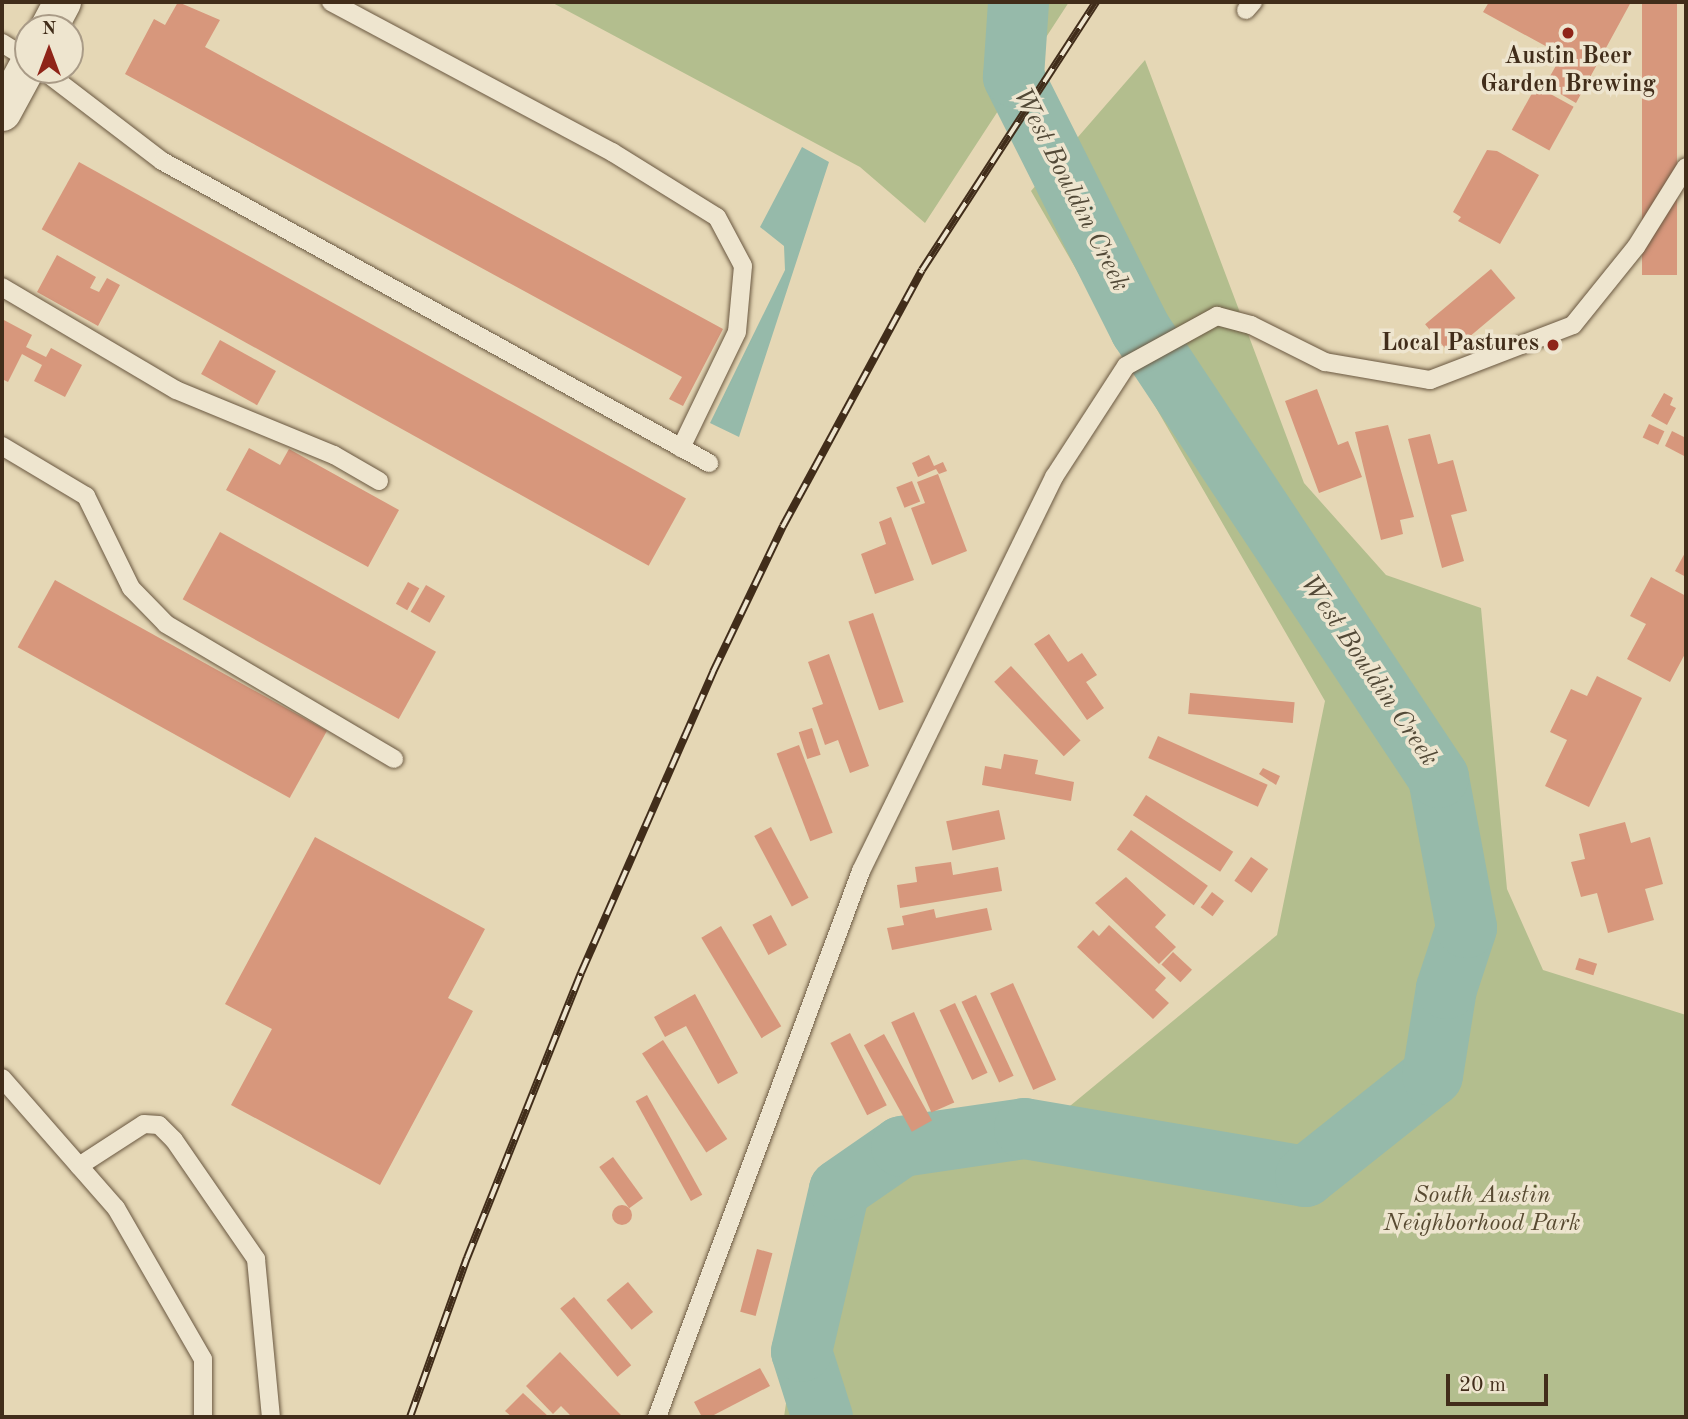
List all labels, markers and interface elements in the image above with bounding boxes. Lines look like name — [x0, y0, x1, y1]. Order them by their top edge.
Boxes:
north arrow — [14, 14, 84, 84]
text: N — [42, 20, 56, 39]
marker: Austin Beer Garden Brewing — [1560, 25, 1576, 41]
place label: Austin Beer Garden Brewing — [1480, 44, 1656, 100]
water label: West Bouldin Creek — [1005, 83, 1135, 297]
place label: Local Pastures — [1381, 331, 1539, 359]
marker: Local Pastures — [1545, 337, 1561, 353]
water label: West Bouldin Creek — [1292, 569, 1444, 773]
park label: South Austin Neighborhood Park — [1383, 1183, 1581, 1239]
scale bar — [1450, 1360, 1552, 1404]
text: 20 m — [1459, 1375, 1506, 1396]

